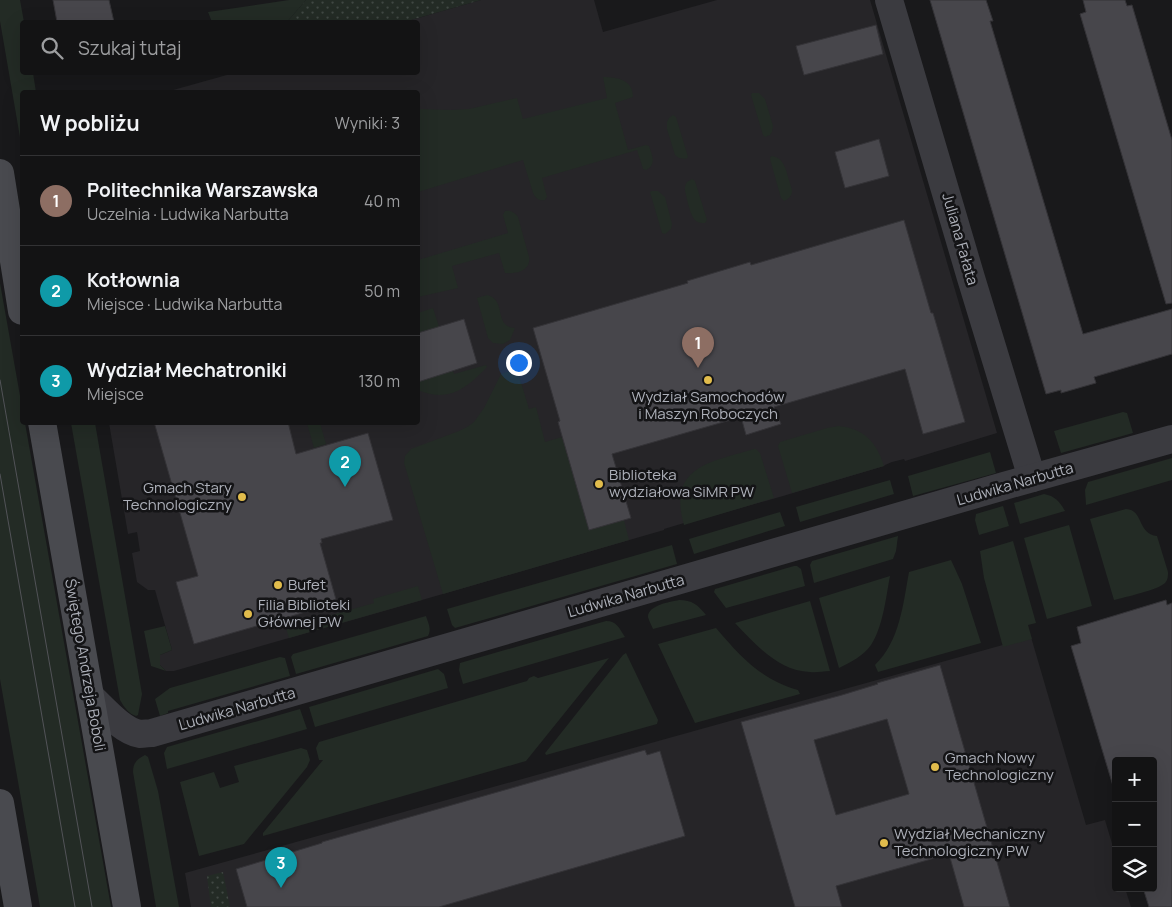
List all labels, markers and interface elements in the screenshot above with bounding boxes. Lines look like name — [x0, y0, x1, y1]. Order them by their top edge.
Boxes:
search box — [20, 20, 420, 75]
icon: search — [38, 34, 66, 62]
text: Szukaj tutaj — [78, 35, 181, 61]
text: W pobliżu — [40, 109, 140, 137]
text: Wyniki: 3 — [335, 112, 400, 134]
text: Politechnika Warszawska — [87, 177, 318, 203]
text: 1 — [52, 190, 60, 212]
text: 40 m — [364, 190, 400, 212]
street label: Juliana Fałata — [937, 190, 984, 287]
text: Uczelnia · Ludwika Narbutta — [87, 203, 289, 225]
text: Kotłownia — [87, 267, 180, 293]
text: 2 — [51, 280, 61, 302]
text: 50 m — [364, 280, 400, 302]
text: Miejsce · Ludwika Narbutta — [87, 293, 282, 315]
pin: 1 — [682, 327, 714, 368]
your location — [506, 350, 532, 376]
text: Wydział Mechatroniki — [87, 357, 287, 383]
text: 3 — [51, 370, 61, 392]
text: 130 m — [358, 370, 400, 392]
marker: Wydział Samochodów i Maszyn Roboczych — [702, 374, 714, 386]
text: Miejsce — [87, 383, 144, 405]
place label: Wydział Samochodów i Maszyn Roboczych — [631, 386, 785, 424]
pin: 2 — [329, 446, 361, 487]
street label: Ludwika Narbutta — [954, 457, 1076, 510]
place label: Biblioteka wydziałowa SiMR PW — [609, 464, 754, 502]
place label: Gmach Stary Technologiczny — [123, 477, 232, 515]
marker: Biblioteka wydziałowa SiMR PW — [593, 478, 605, 490]
marker: Gmach Stary Technologiczny — [236, 491, 248, 503]
street label: Ludwika Narbutta — [565, 569, 687, 622]
place label: Bufet — [288, 574, 326, 595]
street label: Świętego Andrzeja Boboli — [60, 577, 111, 753]
marker: Bufet — [272, 579, 284, 591]
place label: Filia Biblioteki Głównej PW — [258, 594, 350, 632]
marker: Filia Biblioteki Głównej PW — [242, 608, 254, 620]
street label: Ludwika Narbutta — [176, 682, 298, 735]
place label: Gmach Nowy Technologiczny — [945, 747, 1054, 785]
map controls — [1112, 757, 1157, 892]
button: + — [1112, 757, 1157, 802]
marker: Gmach Nowy Technologiczny — [929, 761, 941, 773]
button: − — [1112, 802, 1157, 847]
place label: Wydział Mechaniczny Technologiczny PW — [894, 823, 1045, 861]
marker: Wydział Mechaniczny Technologiczny PW — [878, 837, 890, 849]
pin: 3 — [265, 847, 297, 888]
button: layers — [1112, 847, 1157, 892]

